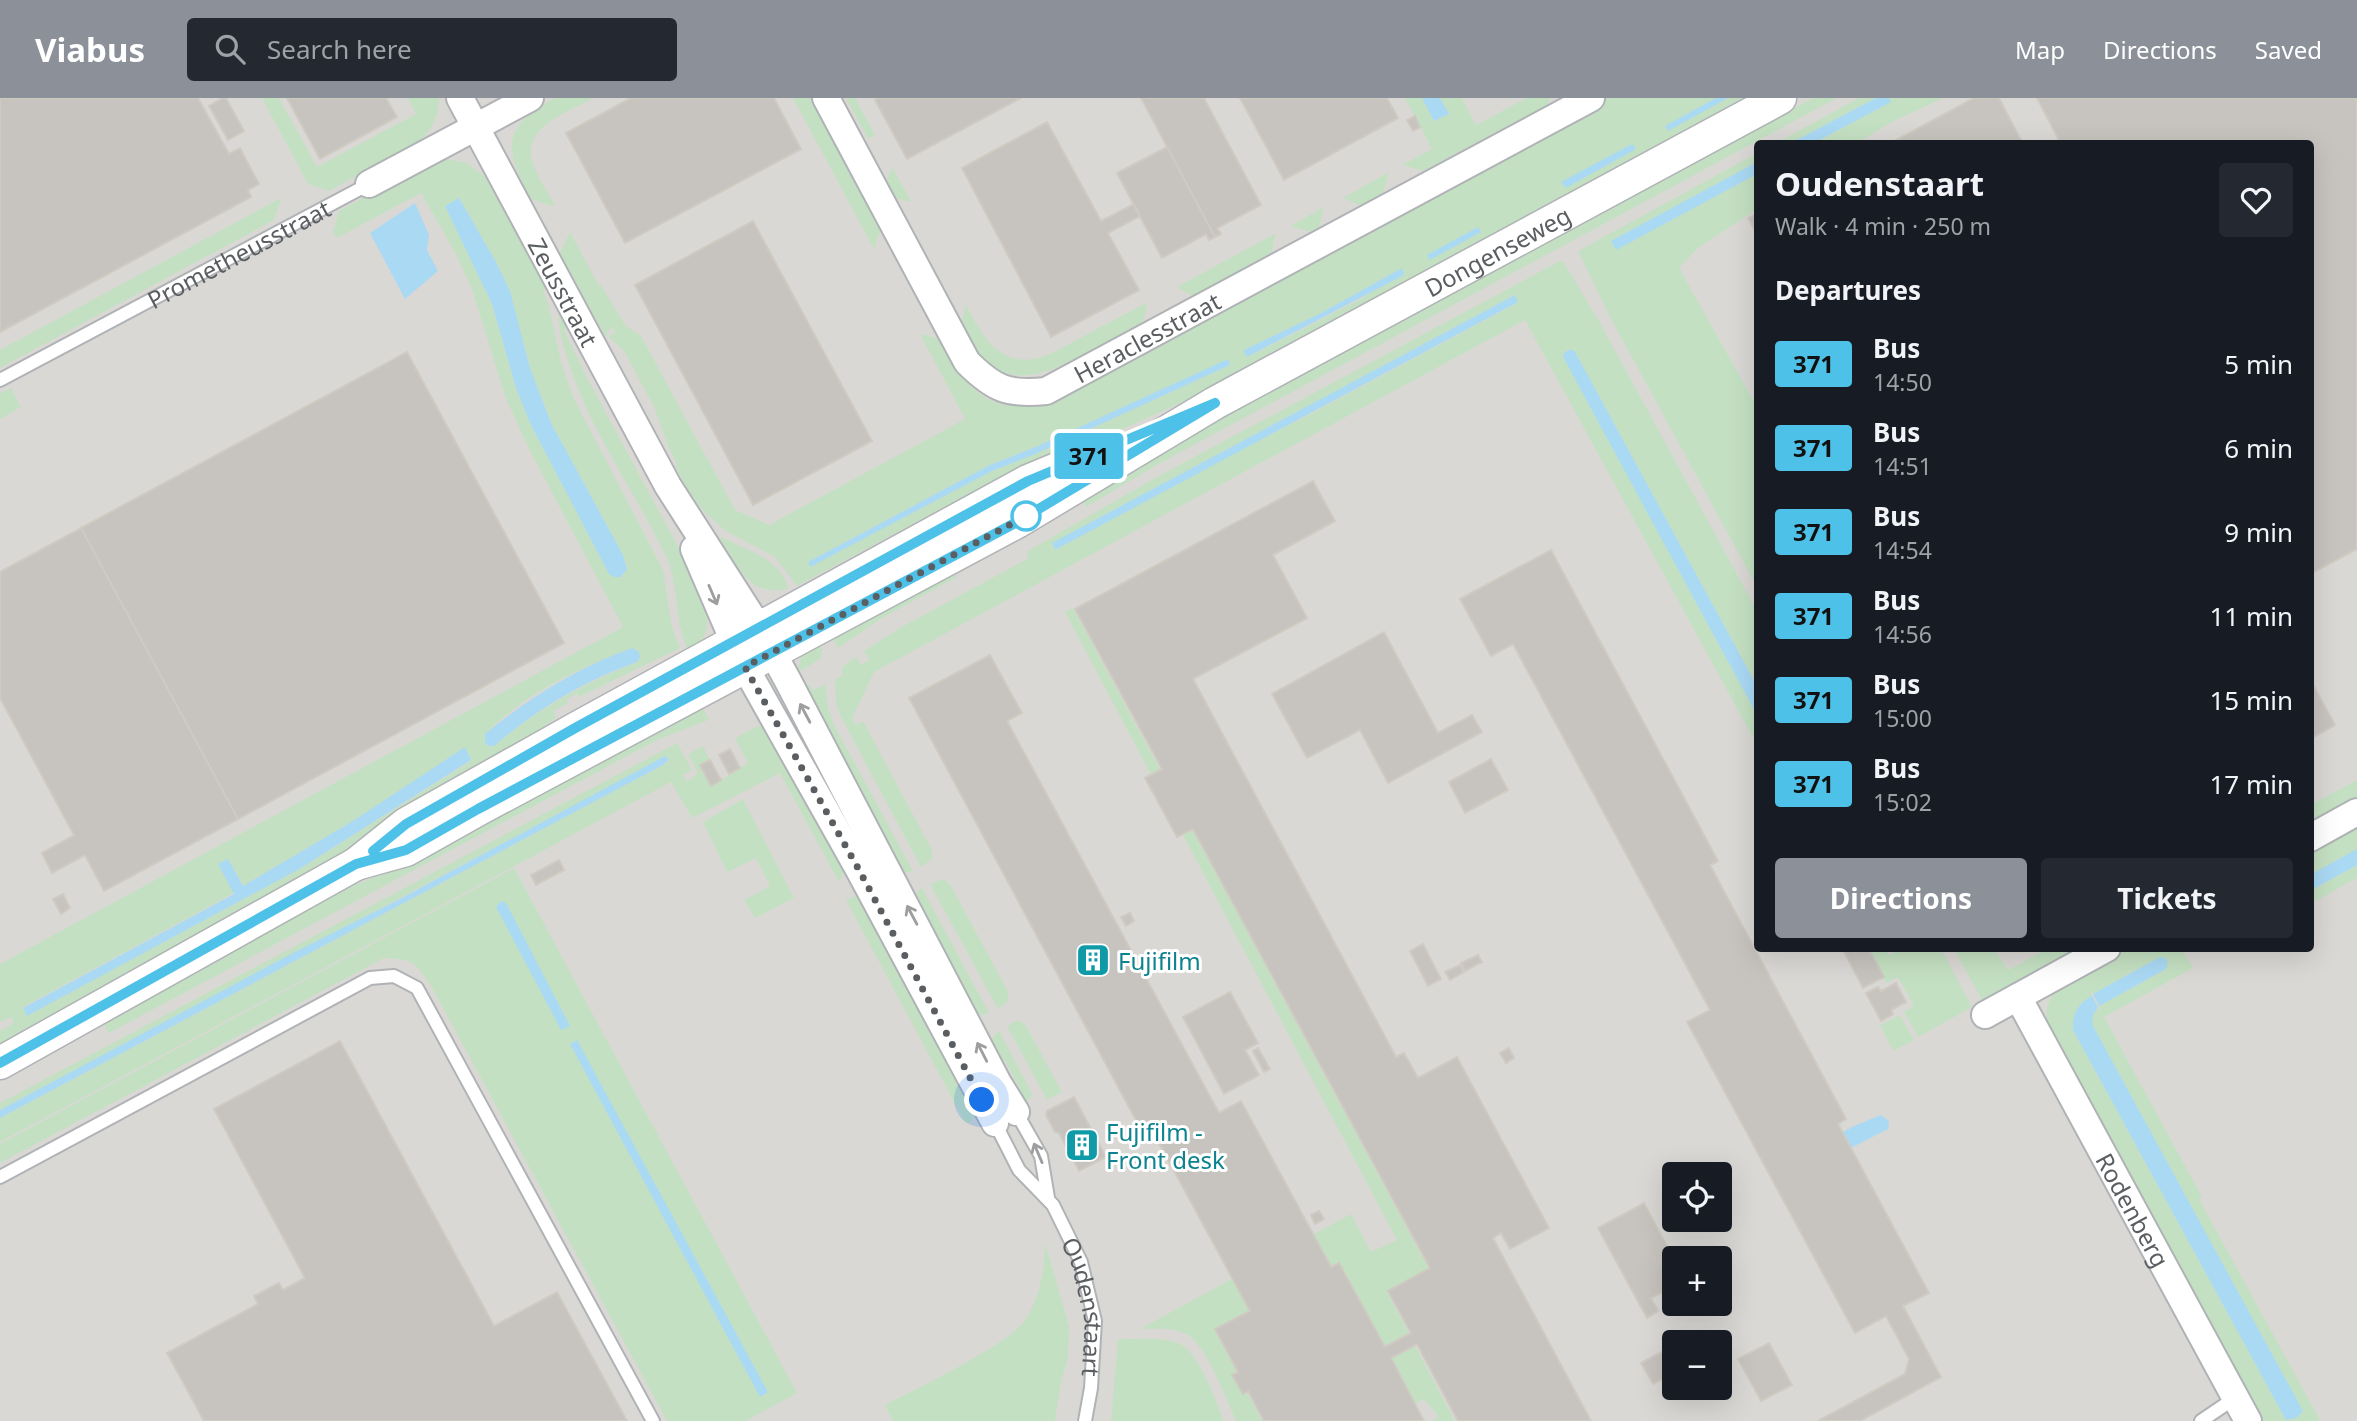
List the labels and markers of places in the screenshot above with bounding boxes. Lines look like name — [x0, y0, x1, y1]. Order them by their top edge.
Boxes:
unlabelled marker — [1011, 501, 1041, 531]
building icon: Fujifilm — [1074, 941, 1112, 979]
place label: Fujifilm — [1118, 944, 1201, 977]
place label: Fujifilm - Front desk — [1106, 1115, 1225, 1176]
building icon: Fujifilm - Front desk — [1063, 1126, 1101, 1164]

